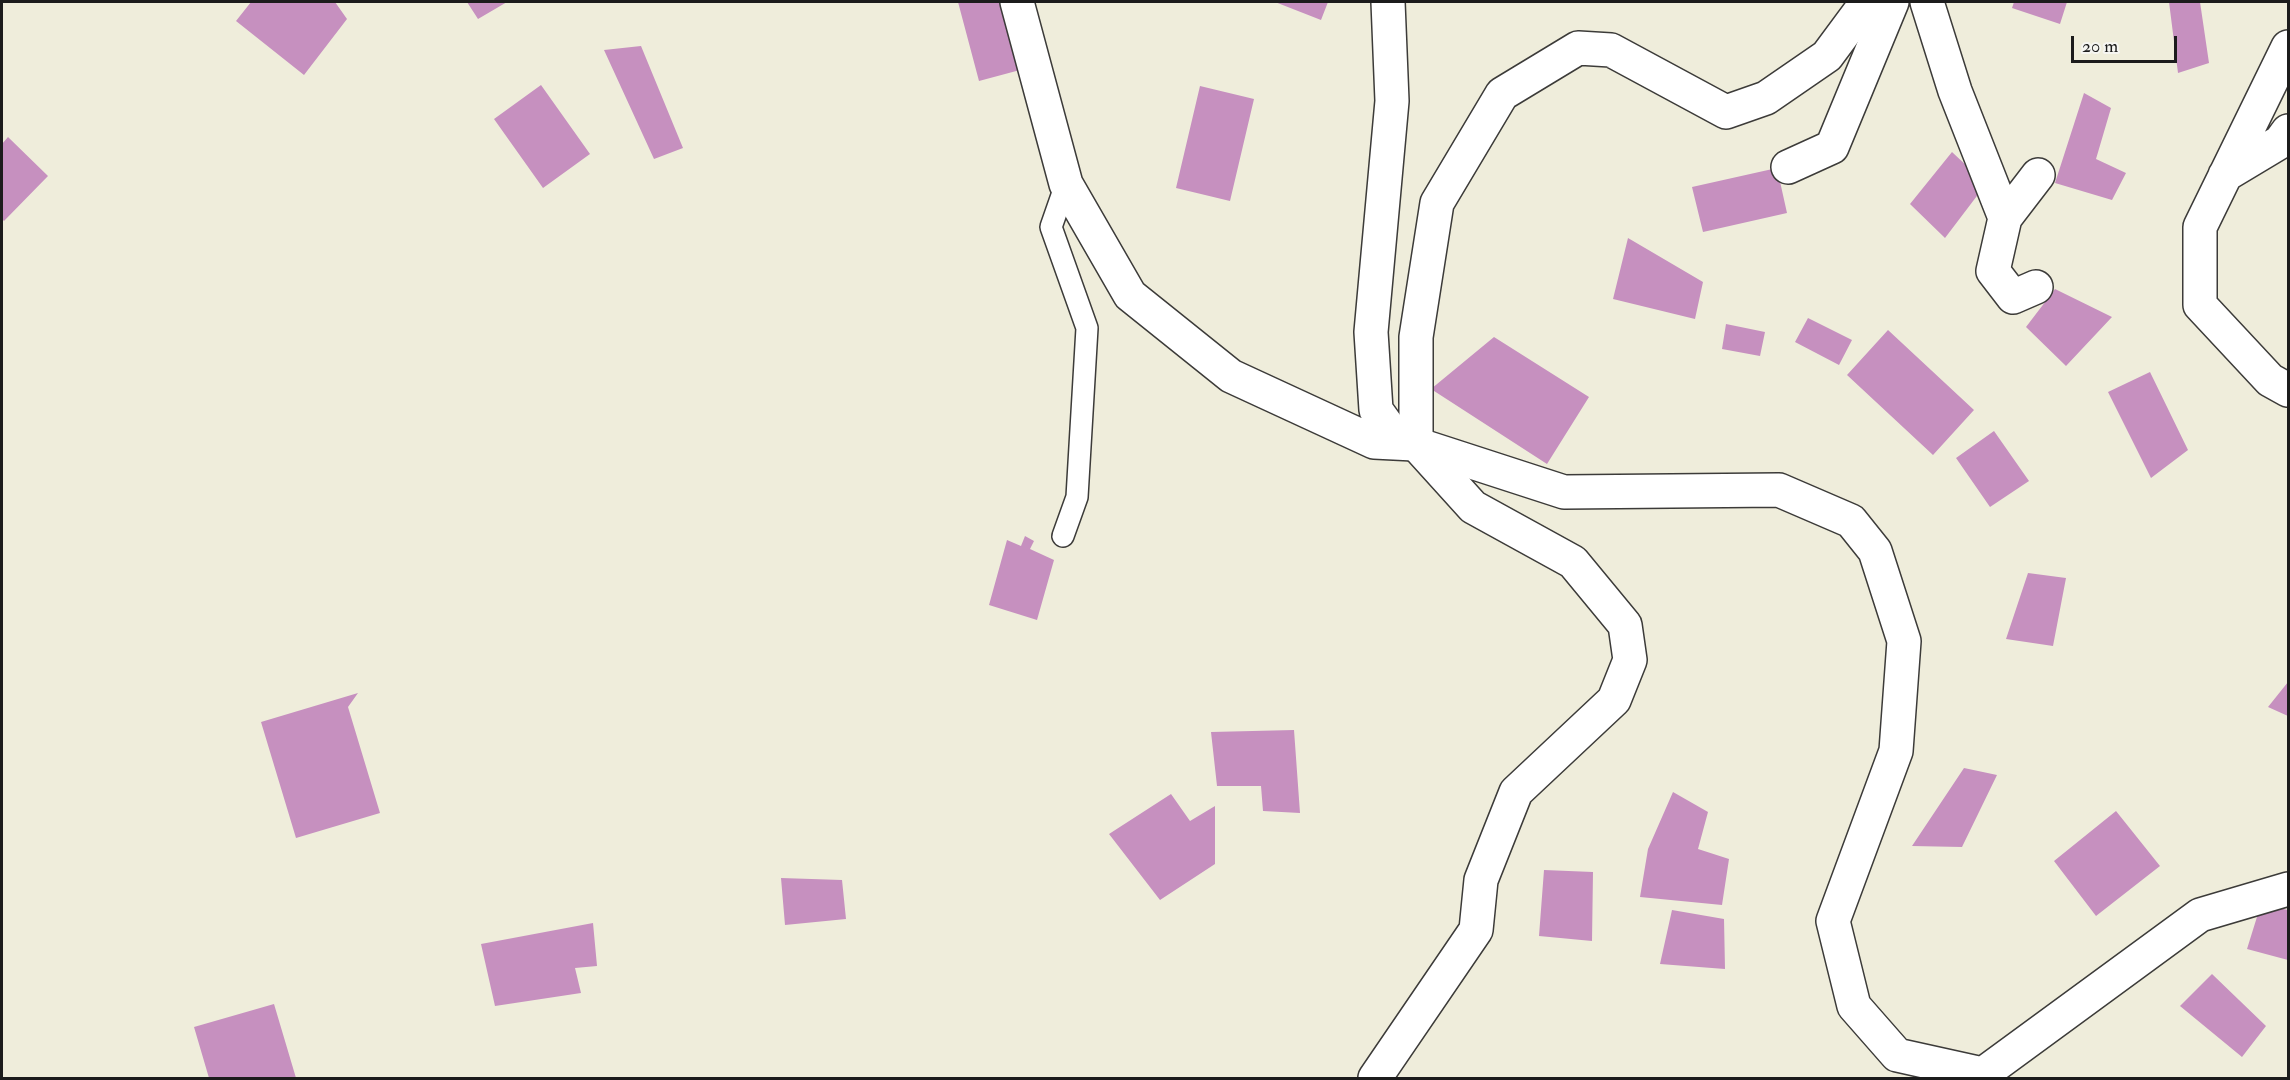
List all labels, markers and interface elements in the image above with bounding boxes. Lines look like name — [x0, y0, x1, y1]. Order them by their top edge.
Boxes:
scale bar — [2074, 24, 2180, 62]
text: 20 m — [2082, 35, 2118, 58]

